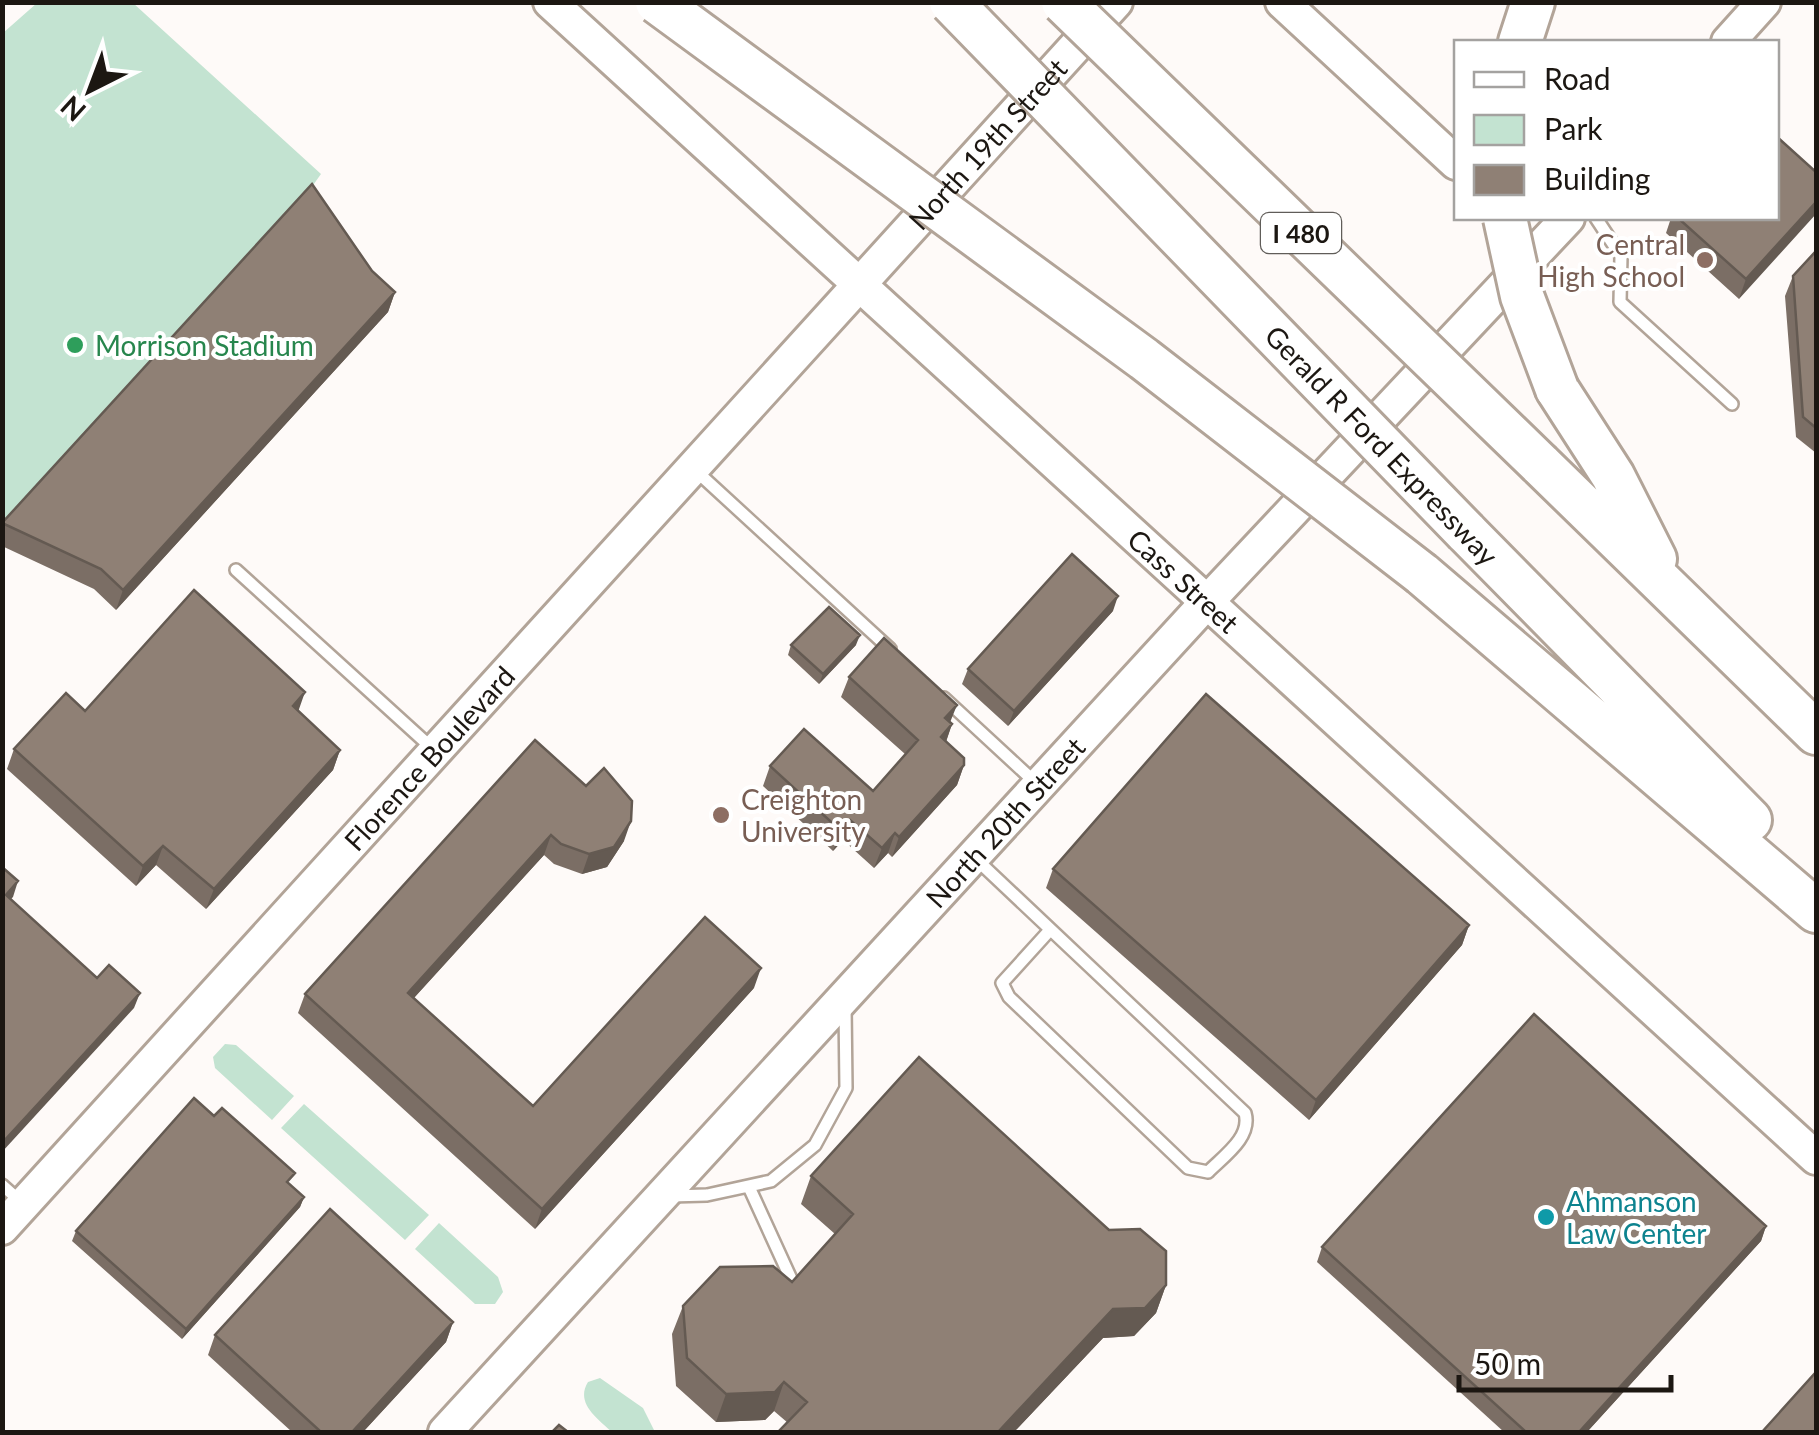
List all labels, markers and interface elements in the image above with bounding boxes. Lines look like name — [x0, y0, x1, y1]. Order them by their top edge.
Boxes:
north arrow — [40, 40, 140, 140]
legend — [1454, 40, 1779, 220]
street label: North 19th Street — [901, 51, 1073, 236]
text: Road — [1544, 60, 1611, 96]
text: N — [53, 89, 92, 129]
text: Park — [1544, 110, 1603, 146]
text: Building — [1544, 160, 1650, 196]
road number: I 480 — [1261, 213, 1341, 253]
place label: Central High School — [1537, 227, 1685, 293]
marker: Central High School — [1694, 249, 1716, 271]
street label: Gerald R Ford Expressway — [1258, 318, 1506, 572]
place label: Morrison Stadium — [95, 328, 314, 362]
marker: Morrison Stadium — [64, 334, 86, 356]
street label: Cass Street — [1121, 522, 1246, 640]
street label: Florence Boulevard — [337, 659, 521, 857]
street label: North 20th Street — [918, 730, 1092, 914]
place label: Creighton University — [741, 782, 866, 848]
marker: Creighton University — [710, 804, 732, 826]
place label: Ahmanson Law Center — [1566, 1184, 1706, 1250]
marker: Ahmanson Law Center — [1535, 1206, 1557, 1228]
scale bar — [1459, 1330, 1672, 1392]
text: 50 m — [1474, 1345, 1541, 1381]

